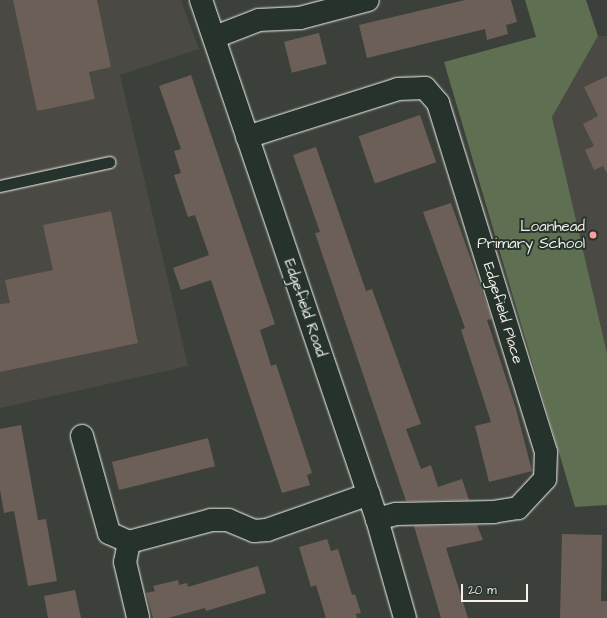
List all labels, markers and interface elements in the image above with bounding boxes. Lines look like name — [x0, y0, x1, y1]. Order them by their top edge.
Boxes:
place label: Loanhead Primary School — [477, 217, 585, 252]
marker: Loanhead Primary School — [588, 230, 598, 240]
street label: Edgefield Road — [280, 257, 330, 359]
street label: Edgefield Place — [479, 260, 527, 366]
scale bar — [463, 576, 530, 602]
text: 20 m — [468, 582, 497, 599]

